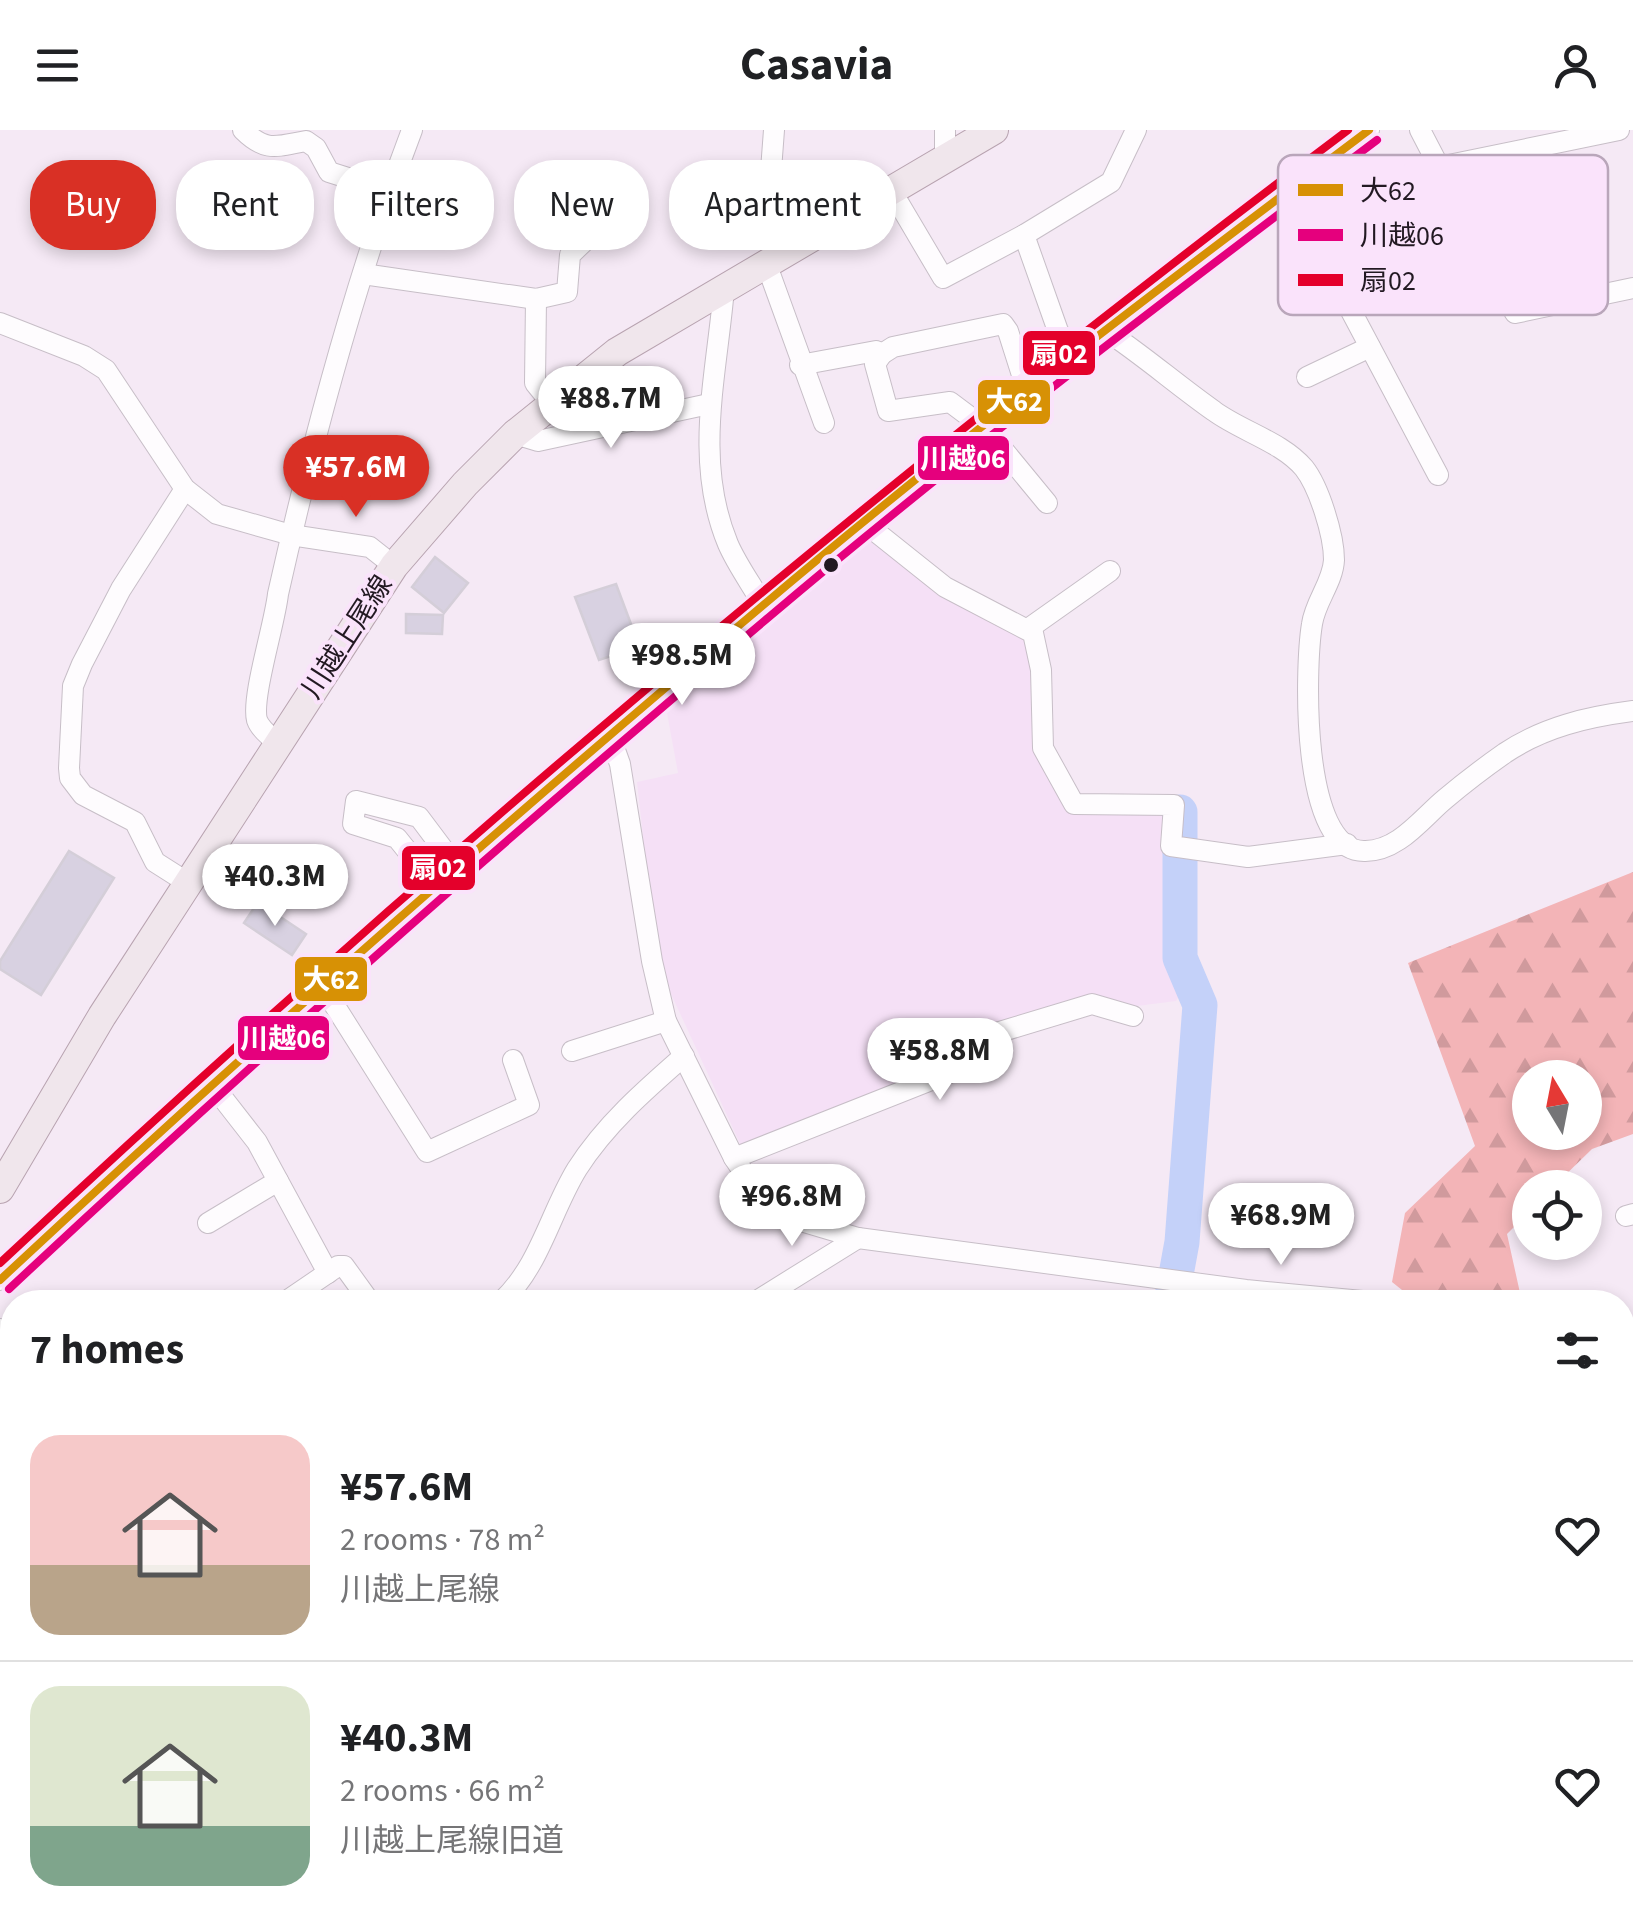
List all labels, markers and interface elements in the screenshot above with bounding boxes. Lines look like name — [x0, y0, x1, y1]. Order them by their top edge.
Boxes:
text: Casavia — [740, 33, 893, 97]
icon: menu — [30, 38, 85, 93]
icon: person — [1548, 38, 1603, 93]
legend — [1278, 155, 1608, 315]
chip: Buy — [30, 160, 156, 250]
chip: Rent — [176, 160, 314, 250]
chip: Filters — [334, 160, 494, 250]
chip: New — [514, 160, 649, 250]
chip: Apartment — [669, 160, 896, 250]
text: 大62 — [1360, 171, 1416, 211]
text: 川越06 — [1360, 216, 1444, 256]
text: 扇02 — [1360, 261, 1416, 301]
line badge: 扇02 — [1021, 329, 1097, 377]
text: 扇02 — [1030, 334, 1088, 374]
pin: ¥88.7M — [530, 366, 692, 451]
text: ¥88.7M — [560, 375, 662, 421]
line badge: 大62 — [976, 378, 1052, 426]
text: 大62 — [985, 382, 1043, 422]
line badge: 川越06 — [916, 434, 1011, 482]
pin: ¥57.6M — [275, 435, 437, 520]
text: 川越06 — [920, 439, 1006, 479]
text: ¥57.6M — [305, 444, 407, 490]
unlabelled marker — [821, 555, 841, 575]
street label: 川越上尾線 — [292, 567, 402, 707]
pin: ¥98.5M — [601, 623, 763, 708]
text: ¥98.5M — [631, 632, 733, 678]
pin: ¥40.3M — [194, 844, 356, 929]
line badge: 扇02 — [400, 844, 477, 892]
text: 扇02 — [409, 848, 467, 888]
text: ¥40.3M — [224, 853, 326, 899]
line badge: 大62 — [293, 955, 369, 1003]
text: 大62 — [302, 960, 360, 1000]
line badge: 川越06 — [236, 1014, 331, 1062]
pin: ¥58.8M — [859, 1018, 1021, 1103]
text: 川越06 — [240, 1019, 326, 1059]
text: ¥58.8M — [889, 1027, 991, 1073]
north arrow — [1512, 1060, 1602, 1150]
map controls — [1512, 1060, 1602, 1260]
pin: ¥96.8M — [711, 1164, 873, 1249]
button: locate — [1512, 1170, 1602, 1260]
text: ¥96.8M — [741, 1173, 843, 1219]
pin: ¥68.9M — [1200, 1183, 1362, 1268]
text: ¥68.9M — [1230, 1192, 1332, 1238]
text: 7 homes — [30, 1320, 184, 1380]
icon: filters — [1550, 1323, 1605, 1378]
text: ¥57.6M — [340, 1457, 473, 1517]
icon: home — [110, 1475, 230, 1595]
icon: heart — [1550, 1508, 1605, 1563]
text: 2 rooms · 78 m² — [340, 1517, 545, 1563]
text: 川越上尾線 — [340, 1567, 500, 1613]
text: ¥40.3M — [340, 1708, 473, 1768]
icon: home — [110, 1726, 230, 1846]
icon: heart — [1550, 1759, 1605, 1814]
text: 2 rooms · 66 m² — [340, 1768, 545, 1814]
text: 川越上尾線旧道 — [340, 1818, 564, 1864]

